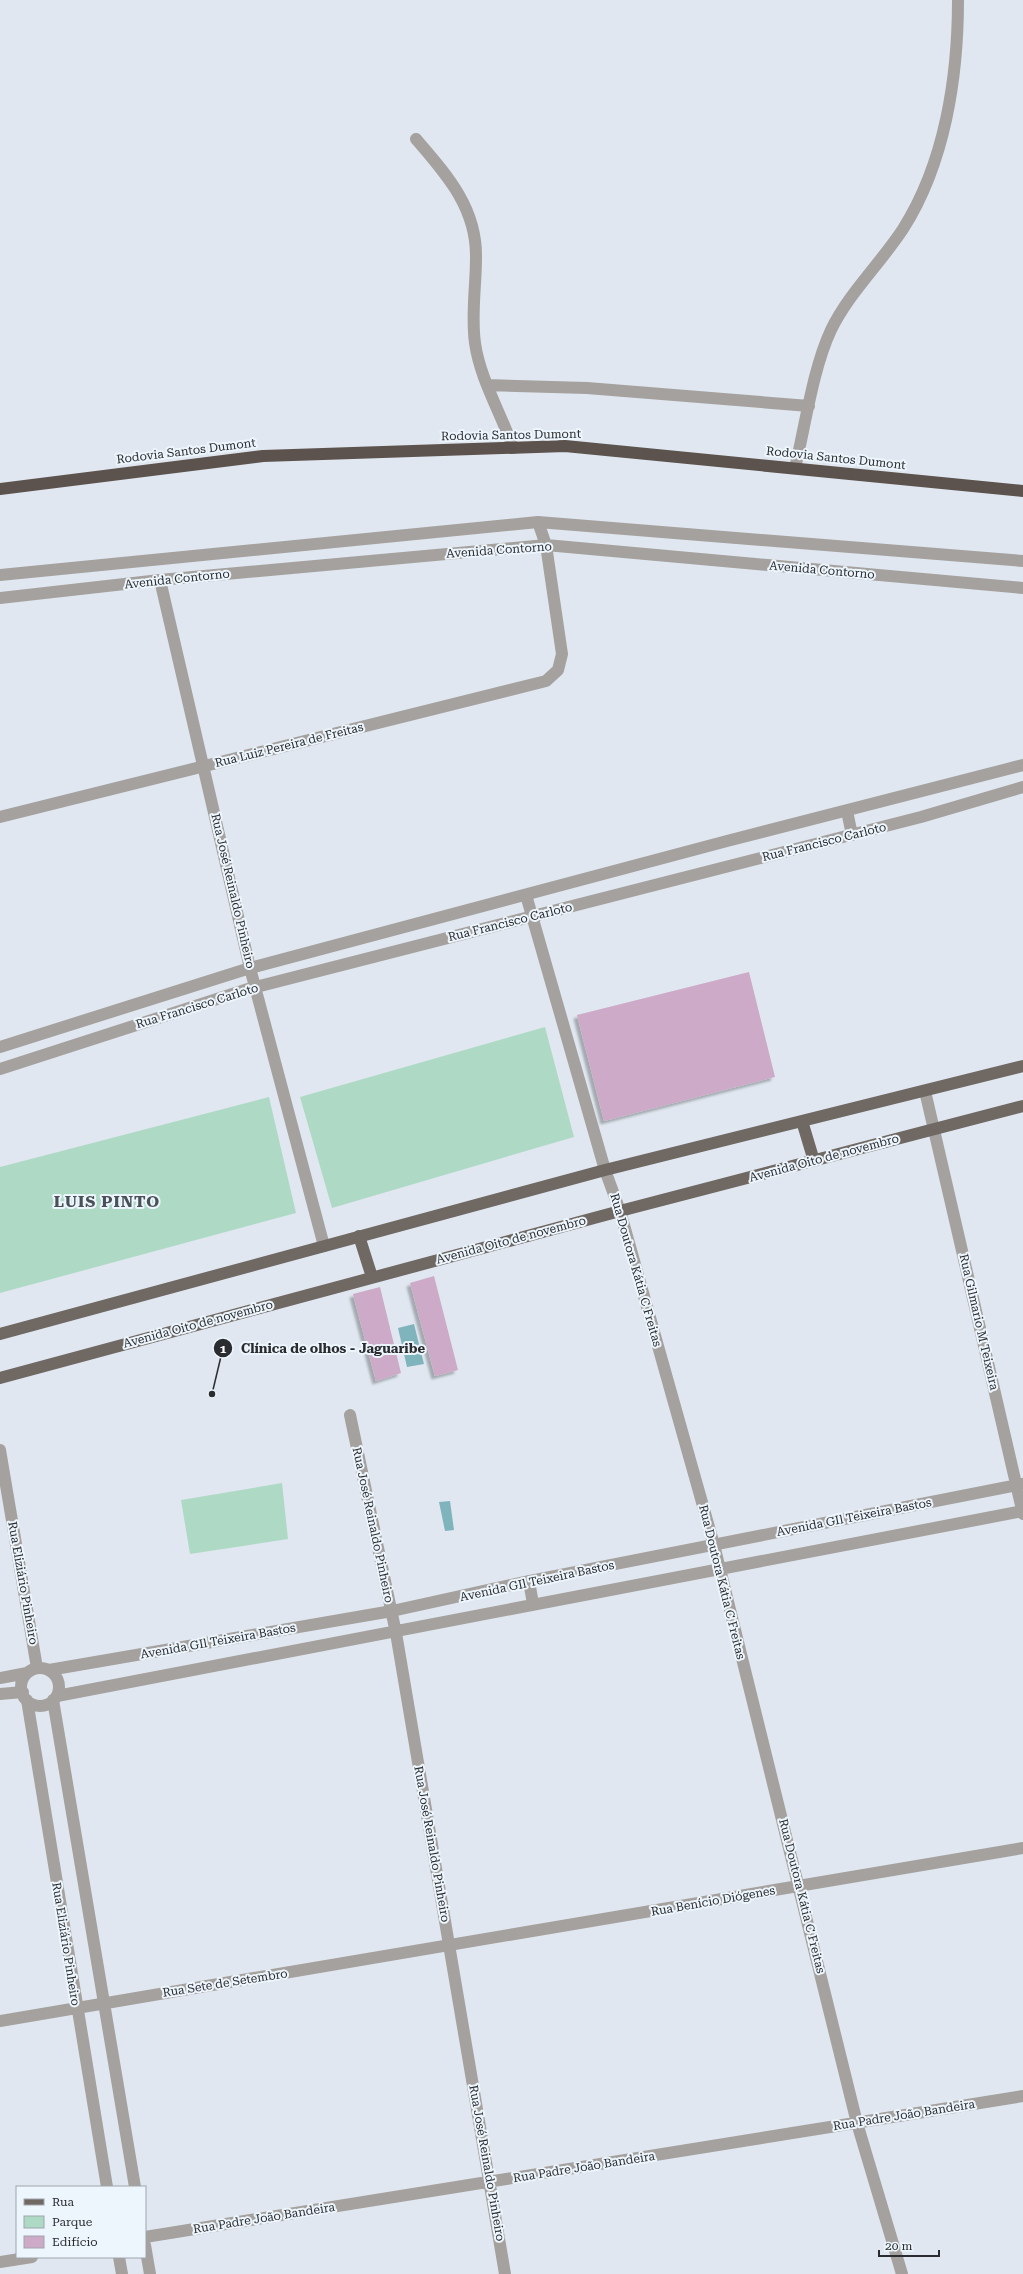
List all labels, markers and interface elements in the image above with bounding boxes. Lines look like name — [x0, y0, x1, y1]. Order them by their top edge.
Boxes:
street label: Rodovia Santos Dumont — [441, 427, 582, 443]
street label: Rodovia Santos Dumont — [116, 435, 257, 466]
street label: Rodovia Santos Dumont — [766, 444, 907, 472]
street label: Avenida Contorno — [446, 539, 552, 561]
street label: Avenida Contorno — [769, 558, 875, 582]
street label: Avenida Contorno — [124, 567, 230, 591]
street label: Rua Luiz Pereira de Freitas — [213, 720, 365, 770]
street label: Rua José Reinaldo Pinheiro — [208, 812, 258, 970]
street label: Rua Francisco Carloto — [760, 820, 888, 864]
street label: Rua Francisco Carloto — [446, 900, 574, 944]
street label: Rua Francisco Carloto — [134, 981, 260, 1031]
street label: Avenida Oito de novembro — [748, 1131, 900, 1185]
district label: LUIS PINTO — [54, 1192, 160, 1211]
street label: Rua Doutora Kátia C Freitas — [607, 1192, 665, 1349]
street label: Avenida Oito de novembro — [435, 1213, 587, 1267]
street label: Rua Gilmario M Teixeira — [957, 1253, 1002, 1392]
street label: Avenida Oito de novembro — [122, 1297, 274, 1351]
callout: Clínica de olhos - Jaguaribe — [213, 1336, 433, 1361]
text: Clínica de olhos - Jaguaribe — [241, 1341, 425, 1356]
text: 1 — [220, 1342, 227, 1356]
street label: Rua José Reinaldo Pinheiro — [350, 1446, 396, 1604]
street label: Avenida GIl Teixeira Bastos — [775, 1495, 933, 1539]
street label: Rua Doutora Kátia C Freitas — [696, 1503, 748, 1661]
street label: Rua Eliziário Pinheiro — [5, 1520, 41, 1646]
street label: Avenida GIl Teixeira Bastos — [459, 1558, 616, 1604]
street label: Avenida GIl Teixeira Bastos — [139, 1620, 297, 1662]
street label: Rua José Reinaldo Pinheiro — [411, 1765, 453, 1923]
street label: Rua Doutora Kátia C Freitas — [776, 1817, 828, 1975]
street label: Rua Eliziário Pinheiro — [49, 1881, 83, 2007]
street label: Rua Benício Diógenes — [650, 1883, 776, 1919]
street label: Rua Sete de Setembro — [161, 1966, 289, 2000]
street label: Rua José Reinaldo Pinheiro — [466, 2084, 508, 2242]
street label: Rua Padre João Bandeira — [832, 2097, 976, 2133]
street label: Rua Padre João Bandeira — [512, 2149, 656, 2185]
legend — [16, 2186, 146, 2258]
text: Rua — [52, 2195, 75, 2209]
street label: Rua Padre João Bandeira — [192, 2200, 336, 2236]
text: Parque — [52, 2215, 93, 2229]
scale bar — [879, 2232, 939, 2258]
text: Edifício — [52, 2235, 98, 2249]
text: 20 m — [885, 2239, 912, 2253]

